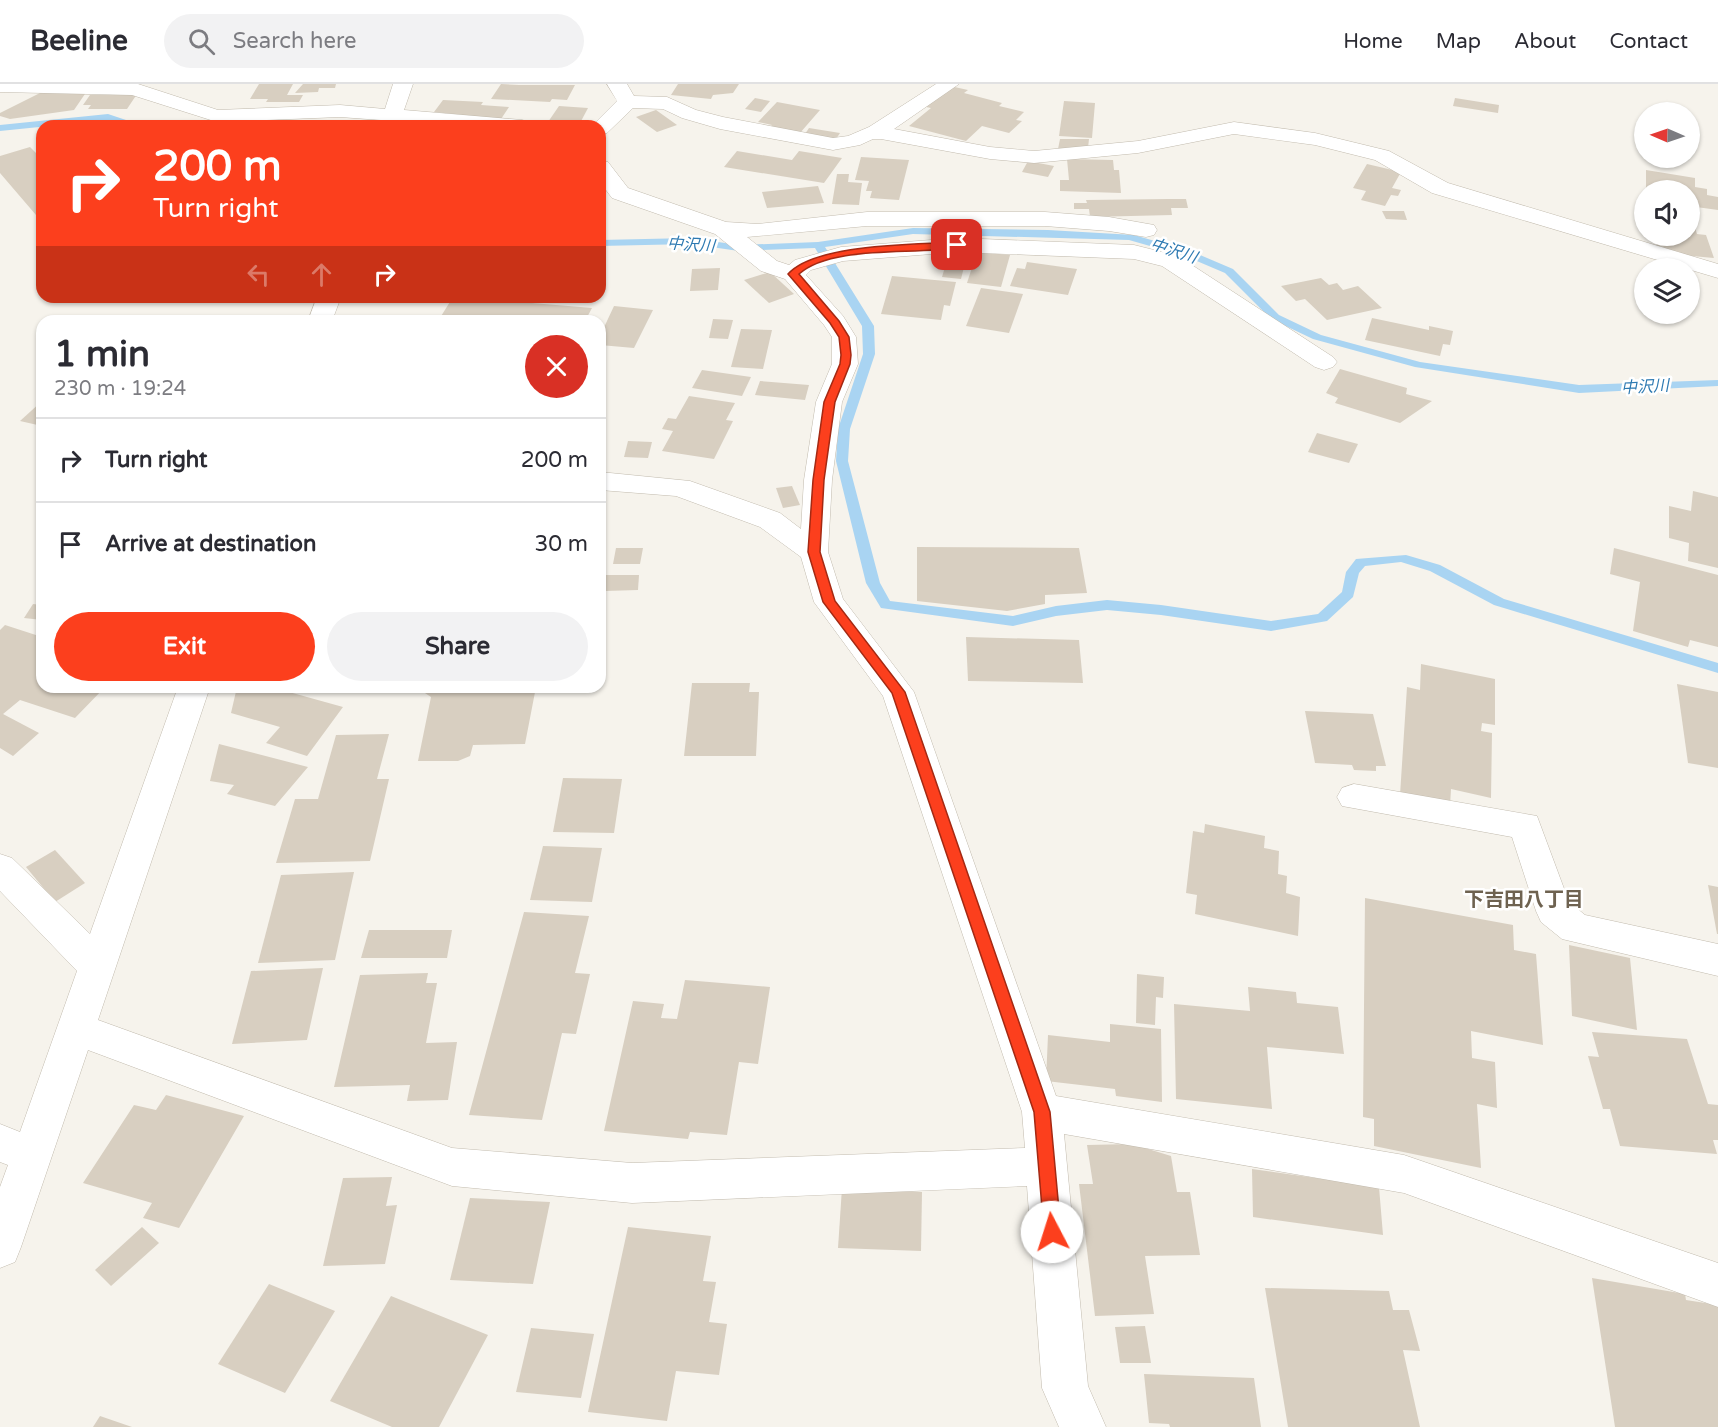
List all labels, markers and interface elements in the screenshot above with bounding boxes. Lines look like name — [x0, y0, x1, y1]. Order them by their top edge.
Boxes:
search box — [164, 14, 584, 68]
text: Beeline — [30, 24, 128, 58]
icon: search — [185, 25, 218, 58]
text: Search here — [233, 28, 357, 54]
text: Home — [1343, 29, 1403, 54]
text: Map — [1436, 29, 1481, 54]
text: About — [1514, 29, 1576, 54]
text: Contact — [1609, 29, 1688, 54]
north arrow — [1634, 102, 1700, 168]
map controls — [1634, 102, 1700, 324]
text: 200 m — [153, 141, 282, 192]
icon: right — [54, 144, 132, 222]
button: sound — [1634, 180, 1700, 246]
text: Turn right — [153, 192, 279, 225]
pin — [931, 219, 982, 270]
icon: arrive — [940, 228, 973, 261]
water label: 中沢川 — [666, 233, 718, 257]
water label: 中沢川 — [1148, 234, 1202, 268]
icon: left — [242, 258, 275, 291]
icon: ahead — [305, 258, 338, 291]
icon: right — [368, 258, 401, 291]
button: layers — [1634, 258, 1700, 324]
text: 1 min — [54, 333, 150, 376]
button: close — [525, 335, 588, 398]
water label: 中沢川 — [1621, 376, 1672, 398]
text: 230 m · 19:24 — [54, 377, 186, 401]
icon: right — [54, 444, 87, 477]
text: Turn right — [105, 447, 207, 473]
text: 200 m — [521, 447, 588, 473]
icon: arrive — [54, 528, 87, 561]
text: Arrive at destination — [105, 531, 316, 557]
text: 30 m — [534, 531, 588, 557]
button: Exit — [54, 612, 315, 681]
button: Share — [327, 612, 588, 681]
district label: 下吉田八丁目 — [1464, 888, 1584, 912]
position arrow — [1020, 1200, 1084, 1264]

